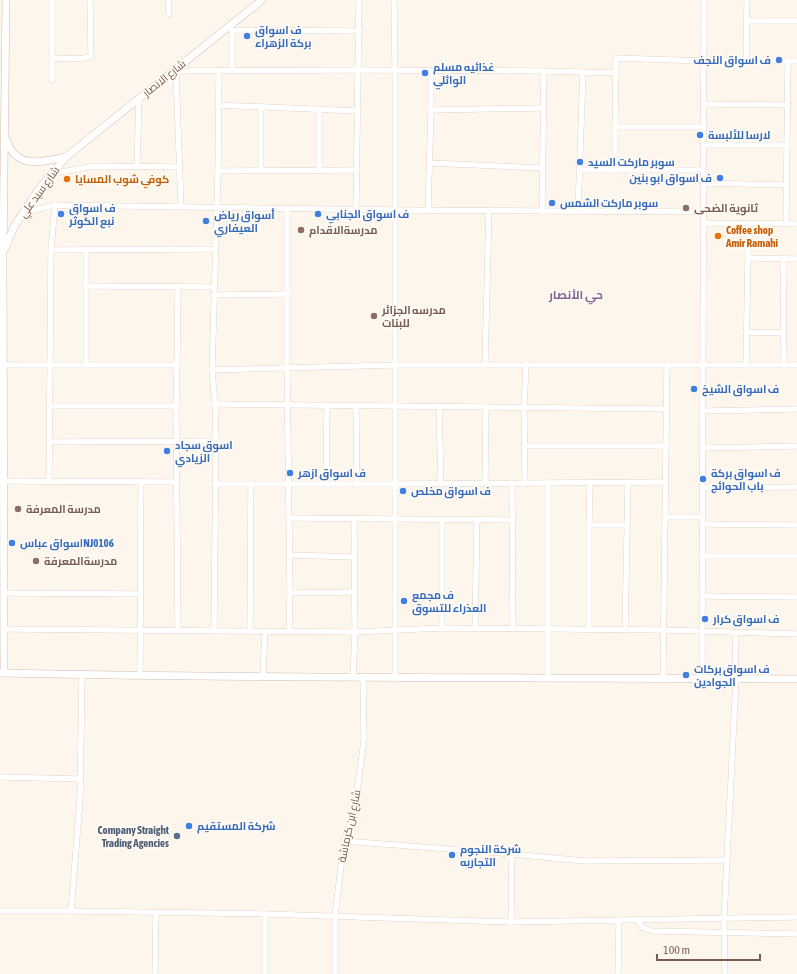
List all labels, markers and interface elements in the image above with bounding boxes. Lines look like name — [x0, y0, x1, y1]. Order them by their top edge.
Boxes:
place label: ف اسواق بركة الزهراء — [255, 24, 312, 50]
marker: ف اسواق بركة الزهراء — [242, 31, 252, 41]
place label: ف اسواق النجف — [693, 54, 771, 68]
marker: ف اسواق النجف — [774, 55, 784, 65]
street label: شارع الانصار — [140, 57, 189, 101]
place label: غذائيه مسلم الوائلي — [433, 61, 494, 90]
marker: غذائيه مسلم الوائلي — [420, 68, 430, 78]
place label: لارسا للألبسة — [708, 129, 770, 142]
marker: لارسا للألبسة — [695, 130, 705, 140]
place label: سوبر ماركت السيد — [588, 156, 675, 170]
marker: سوبر ماركت السيد — [575, 157, 585, 167]
street label: شارع سيد علي — [16, 164, 64, 222]
place label: ف اسواق ابو بنين — [629, 172, 712, 186]
place label: كوفي شوب المسايا — [75, 173, 169, 189]
marker: ف اسواق ابو بنين — [715, 173, 725, 183]
marker: كوفي شوب المسايا — [62, 174, 72, 184]
place label: سوبر ماركت الشمس — [560, 197, 658, 211]
marker: سوبر ماركت الشمس — [547, 198, 557, 208]
place label: ف اسواق نبع الكوثر — [68, 202, 116, 229]
place label: ثانوية الضحى — [694, 202, 759, 216]
marker: ثانوية الضحى — [681, 203, 691, 213]
place label: أسواق رياض العيفاري — [214, 208, 275, 238]
place label: ف اسواق الجنابي — [326, 208, 409, 224]
marker: ف اسواق نبع الكوثر — [56, 209, 66, 219]
marker: ف اسواق الجنابي — [313, 209, 323, 219]
marker: أسواق رياض العيفاري — [201, 216, 211, 226]
place label: مدرسةالاقدام — [309, 224, 378, 238]
place label: Coffee shop Amir Ramahi — [725, 224, 779, 249]
marker: مدرسةالاقدام — [296, 225, 306, 235]
marker: Coffee shop Amir Ramahi — [713, 231, 723, 241]
district label: حي الأنصار — [548, 288, 603, 305]
place label: مدرسه الجزائر للبنات — [381, 304, 446, 330]
marker: مدرسه الجزائر للبنات — [369, 311, 379, 321]
place label: ف اسواق الشيخ — [702, 383, 779, 397]
marker: ف اسواق الشيخ — [689, 384, 699, 394]
place label: اسوق سجاد الزيادي — [175, 439, 233, 468]
marker: اسوق سجاد الزيادي — [162, 446, 172, 456]
place label: ف اسواق ازهر — [297, 467, 366, 481]
place label: ف اسواق بركة باب الحوائج — [711, 467, 781, 494]
marker: ف اسواق ازهر — [285, 468, 295, 478]
marker: ف اسواق بركة باب الحوائج — [698, 474, 708, 484]
place label: ف اسواق مخلص — [411, 485, 491, 499]
marker: ف اسواق مخلص — [398, 486, 408, 496]
place label: مدرسة المعرفة — [26, 503, 101, 516]
marker: مدرسة المعرفة — [13, 504, 23, 514]
place label: اسواق عباسNJ0106 — [20, 537, 114, 551]
marker: اسواق عباسNJ0106 — [7, 538, 17, 548]
place label: مدرسةالمعرفة — [44, 555, 117, 568]
marker: مدرسةالمعرفة — [31, 556, 41, 566]
place label: ف مجمع العذراء للتسوق — [412, 589, 486, 616]
marker: ف مجمع العذراء للتسوق — [399, 596, 409, 606]
place label: ف اسواق كرار — [712, 613, 780, 627]
marker: ف اسواق كرار — [700, 614, 710, 624]
place label: ف اسواق بركات الجوادين — [694, 663, 770, 690]
marker: ف اسواق بركات الجوادين — [681, 670, 691, 680]
street label: شارع ابن كرماشة — [335, 789, 365, 864]
place label: شركة المستقيم — [197, 820, 276, 834]
marker: شركة المستقيم — [184, 821, 194, 831]
place label: Company Straight Trading Agencies — [98, 824, 170, 849]
marker: Company Straight Trading Agencies — [172, 831, 182, 841]
place label: شركة النجوم التجاربه — [460, 843, 521, 869]
marker: شركة النجوم التجاربه — [447, 850, 457, 860]
scale bar — [657, 936, 760, 962]
text: 100 m — [663, 943, 690, 957]

